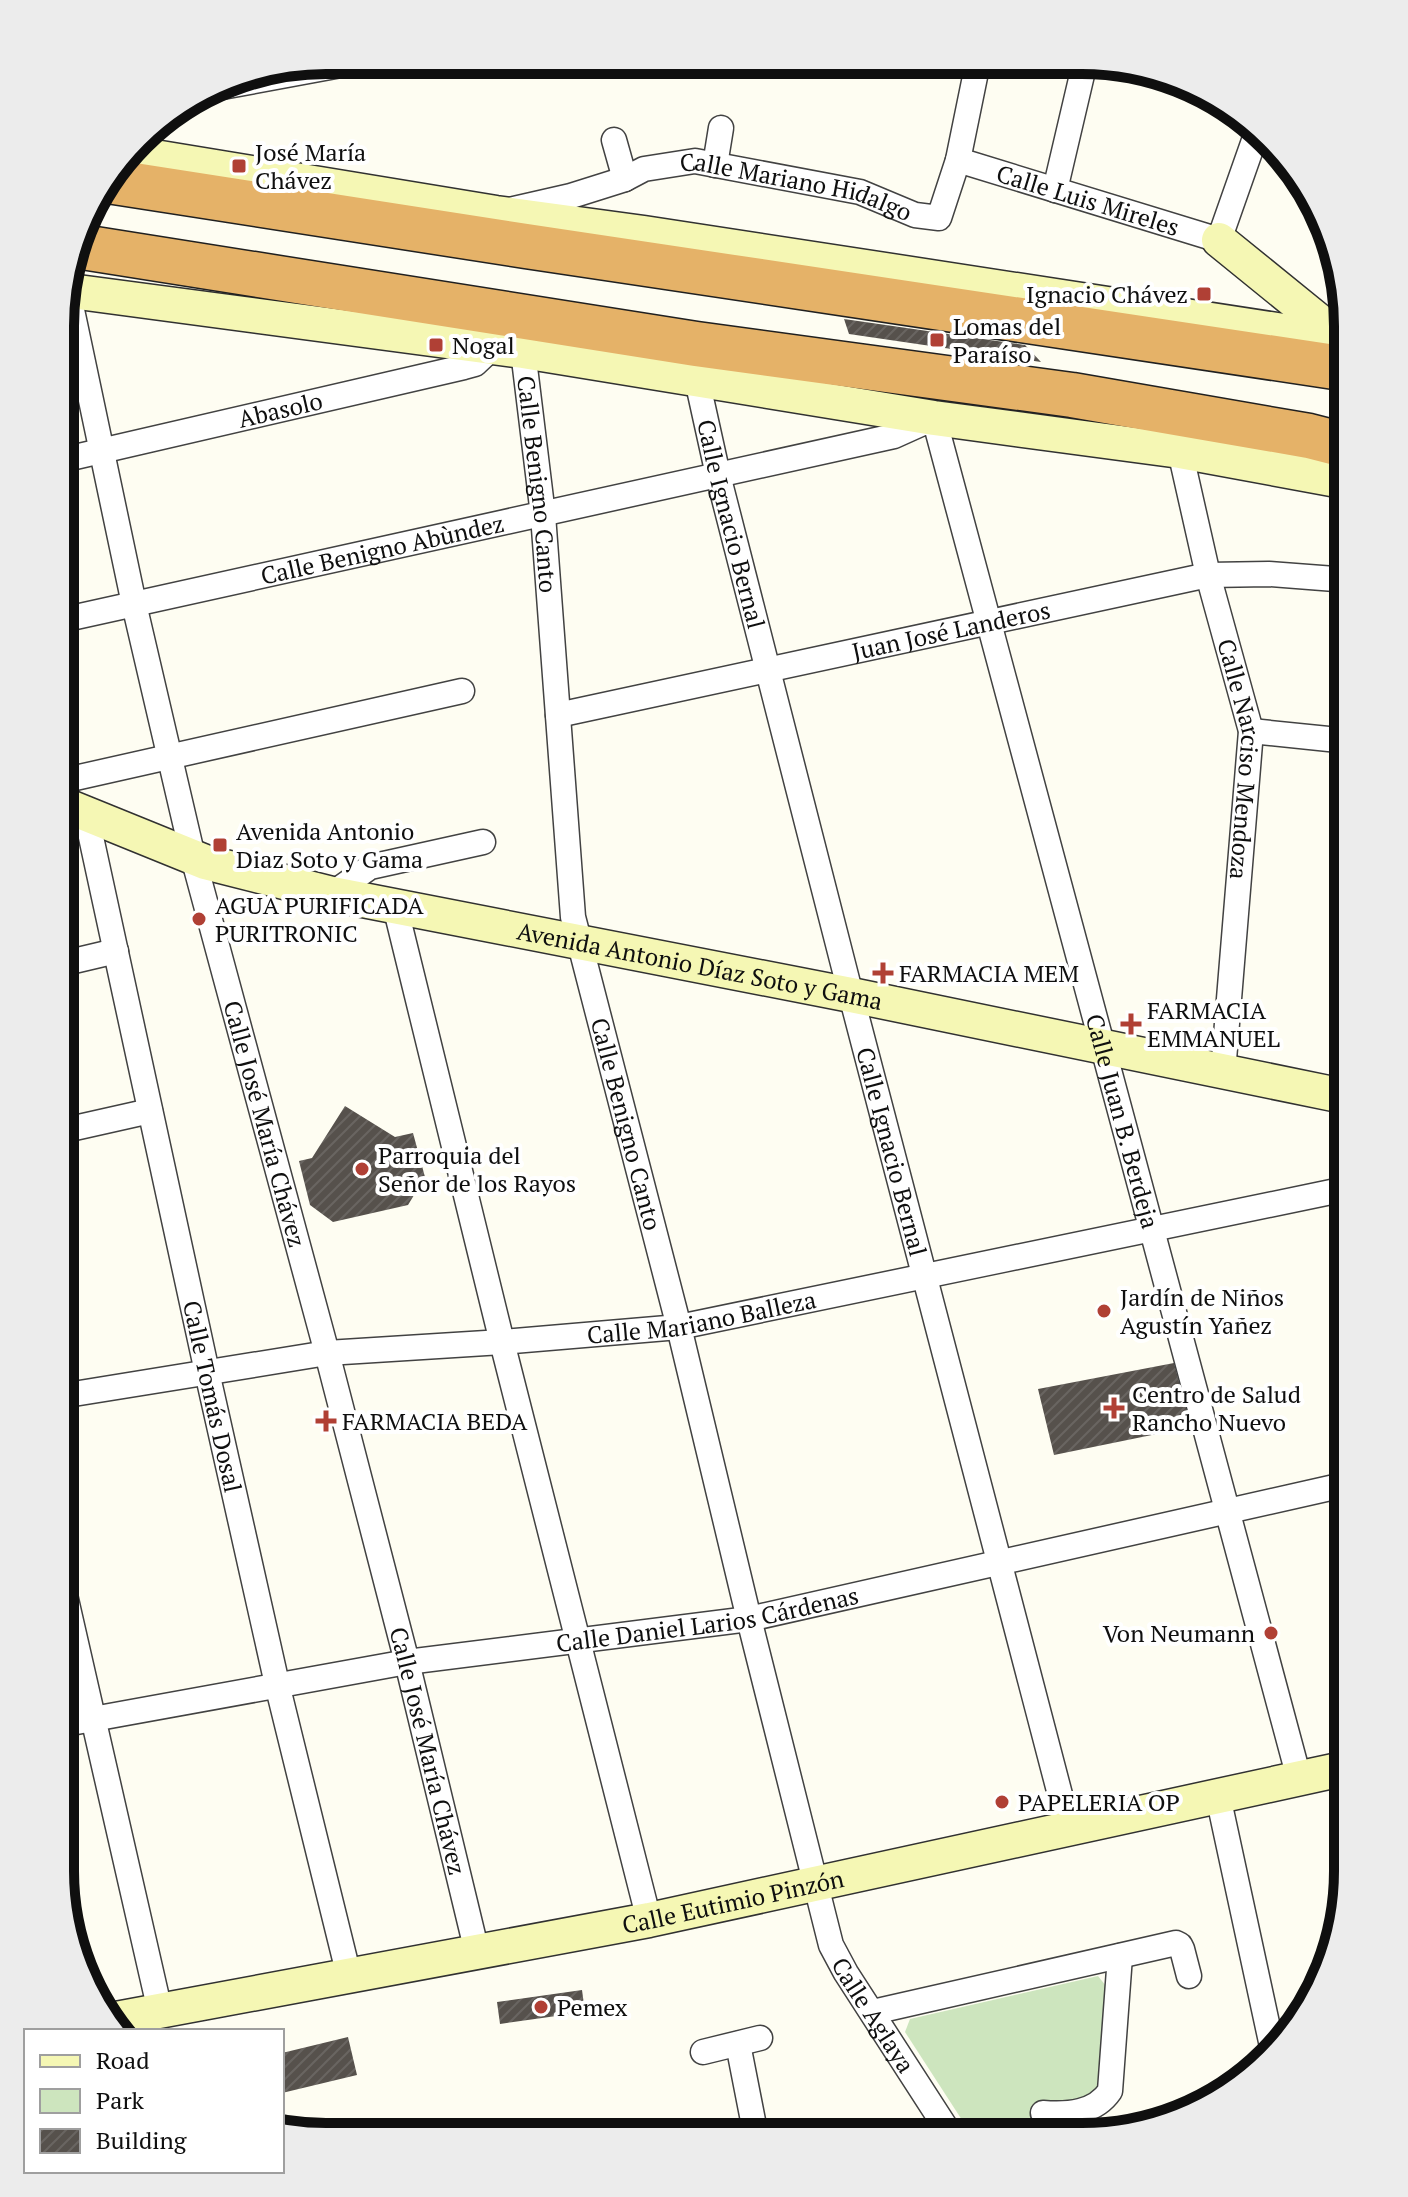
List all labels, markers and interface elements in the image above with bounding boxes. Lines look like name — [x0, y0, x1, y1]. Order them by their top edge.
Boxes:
place label: José María Chávez — [255, 136, 366, 196]
street label: Calle Mariano Hidalgo — [677, 145, 917, 228]
marker: José María Chávez — [230, 157, 248, 175]
street label: Calle Luis Mireles — [993, 157, 1183, 243]
place label: Ignacio Chávez — [1026, 278, 1188, 310]
marker: Ignacio Chávez — [1195, 285, 1213, 303]
place label: Lomas del Paraíso — [953, 310, 1061, 370]
place label: Nogal — [452, 329, 515, 361]
marker: Lomas del Paraíso — [928, 331, 946, 349]
marker: Nogal — [427, 336, 445, 354]
street label: Calle Benigno Canto — [510, 374, 565, 594]
street label: Abasolo — [235, 384, 326, 435]
street label: Calle Ignacio Bernal — [690, 416, 773, 632]
street label: Calle Benigno Abùndez — [258, 507, 507, 592]
street label: Juan José Landeros — [849, 593, 1053, 667]
street label: Calle Narciso Mendoza — [1210, 635, 1268, 881]
place label: Avenida Antonio Diaz Soto y Gama — [236, 815, 423, 875]
marker: Avenida Antonio Diaz Soto y Gama — [211, 836, 229, 854]
place label: AGUA PURIFICADA PURITRONIC — [215, 889, 424, 949]
marker: AGUA PURIFICADA PURITRONIC — [190, 910, 208, 928]
street label: Avenida Antonio Díaz Soto y Gama — [514, 914, 885, 1017]
place label: FARMACIA MEM — [899, 957, 1079, 989]
marker: FARMACIA MEM — [874, 964, 892, 982]
place label: FARMACIA EMMANUEL — [1147, 994, 1280, 1054]
street label: Calle José María Chávez — [216, 997, 314, 1251]
street label: Calle Juan B. Berdeja — [1079, 1010, 1167, 1232]
street label: Calle Benigno Canto — [584, 1014, 669, 1234]
marker: FARMACIA EMMANUEL — [1122, 1015, 1140, 1033]
street label: Calle Ignacio Bernal — [849, 1044, 935, 1260]
place label: Parroquia del Señor de los Rayos — [378, 1139, 576, 1199]
marker: Parroquia del Señor de los Rayos — [353, 1160, 371, 1178]
place label: Jardín de Niños Agustín Yañez — [1120, 1281, 1284, 1341]
street label: Calle Mariano Balleza — [586, 1283, 819, 1351]
street label: Calle Tomás Dosal — [176, 1297, 250, 1495]
marker: Jardín de Niños Agustín Yañez — [1095, 1302, 1113, 1320]
place label: Centro de Salud Rancho Nuevo — [1132, 1378, 1301, 1438]
marker: Centro de Salud Rancho Nuevo — [1103, 1397, 1125, 1419]
place label: FARMACIA BEDA — [342, 1405, 528, 1437]
marker: FARMACIA BEDA — [317, 1412, 335, 1430]
street label: Calle Daniel Larios Cárdenas — [554, 1579, 861, 1659]
place label: Von Neumann — [1103, 1617, 1255, 1649]
street label: Calle José María Chávez — [383, 1623, 474, 1878]
marker: Von Neumann — [1262, 1624, 1280, 1642]
place label: PAPELERIA OP — [1018, 1786, 1180, 1818]
marker: PAPELERIA OP — [993, 1793, 1011, 1811]
street label: Calle Eutimio Pinzón — [620, 1862, 847, 1941]
street label: Calle Aglaya — [825, 1952, 922, 2079]
place label: Pemex — [557, 1991, 628, 2023]
marker: Pemex — [532, 1998, 550, 2016]
legend — [24, 2029, 284, 2173]
text: Road — [96, 2044, 150, 2076]
text: Park — [96, 2084, 145, 2116]
text: Building — [96, 2124, 187, 2156]

